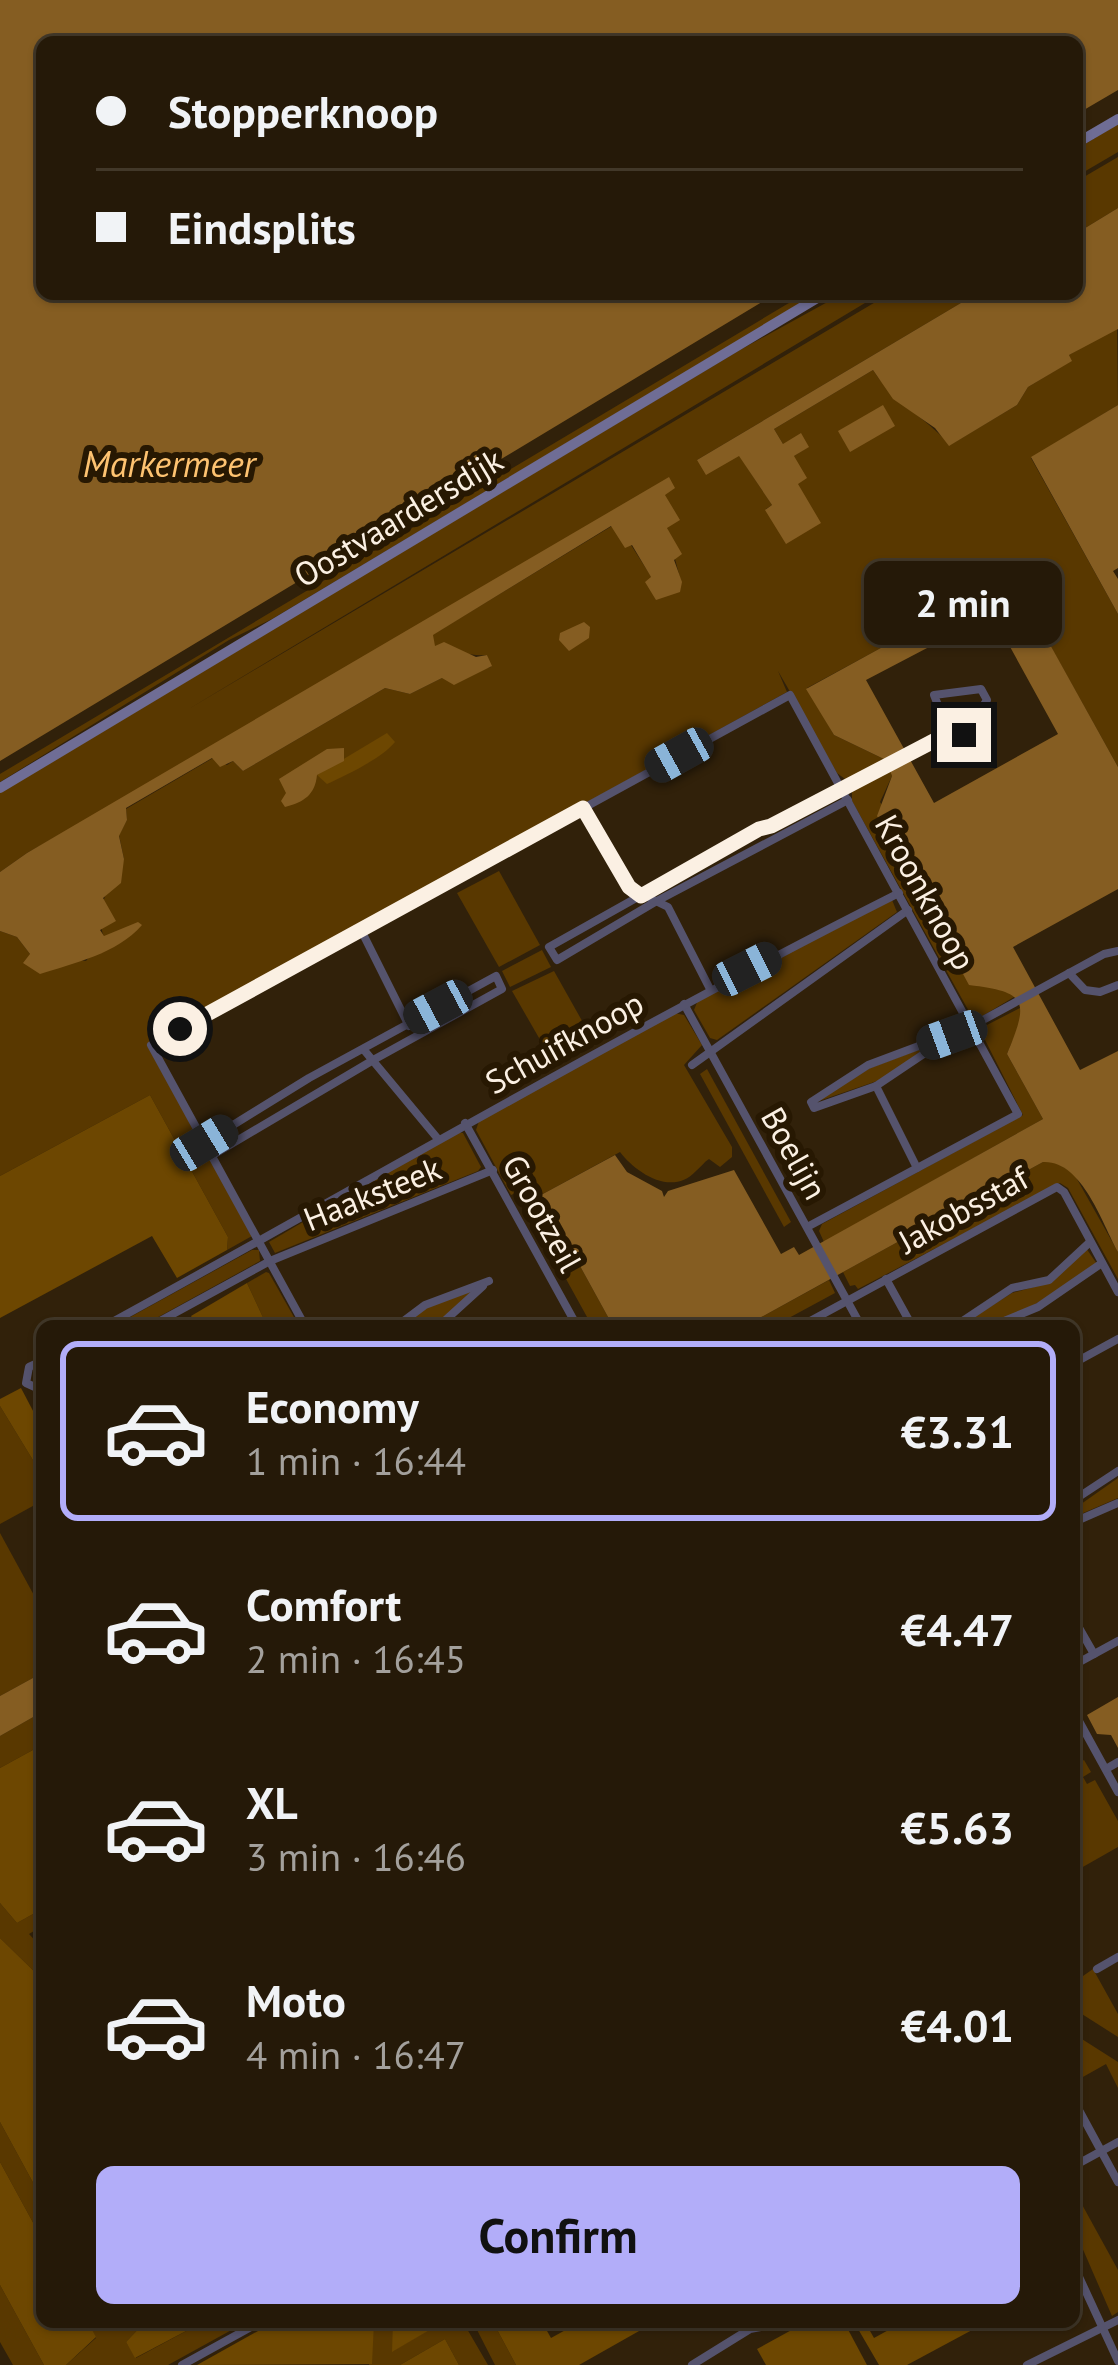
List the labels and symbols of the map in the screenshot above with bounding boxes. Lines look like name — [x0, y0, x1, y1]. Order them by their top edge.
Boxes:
street label: Oostvaardersdijk — [286, 438, 510, 596]
water label: Markermeer — [83, 440, 258, 487]
callout: 2 min — [865, 561, 1063, 645]
route end — [937, 708, 991, 762]
car — [639, 722, 719, 788]
street label: Kroonknoop — [866, 807, 986, 977]
car — [707, 937, 787, 1001]
car — [398, 974, 478, 1040]
street label: Schuifknoop — [477, 981, 651, 1103]
route start — [153, 1002, 207, 1056]
car — [912, 1006, 992, 1064]
street label: Boelijn — [752, 1099, 838, 1207]
car — [164, 1109, 244, 1177]
street label: Haaksteek — [297, 1146, 447, 1240]
street label: Grootzeil — [493, 1147, 593, 1279]
street label: Jakobsstaf — [888, 1155, 1037, 1263]

